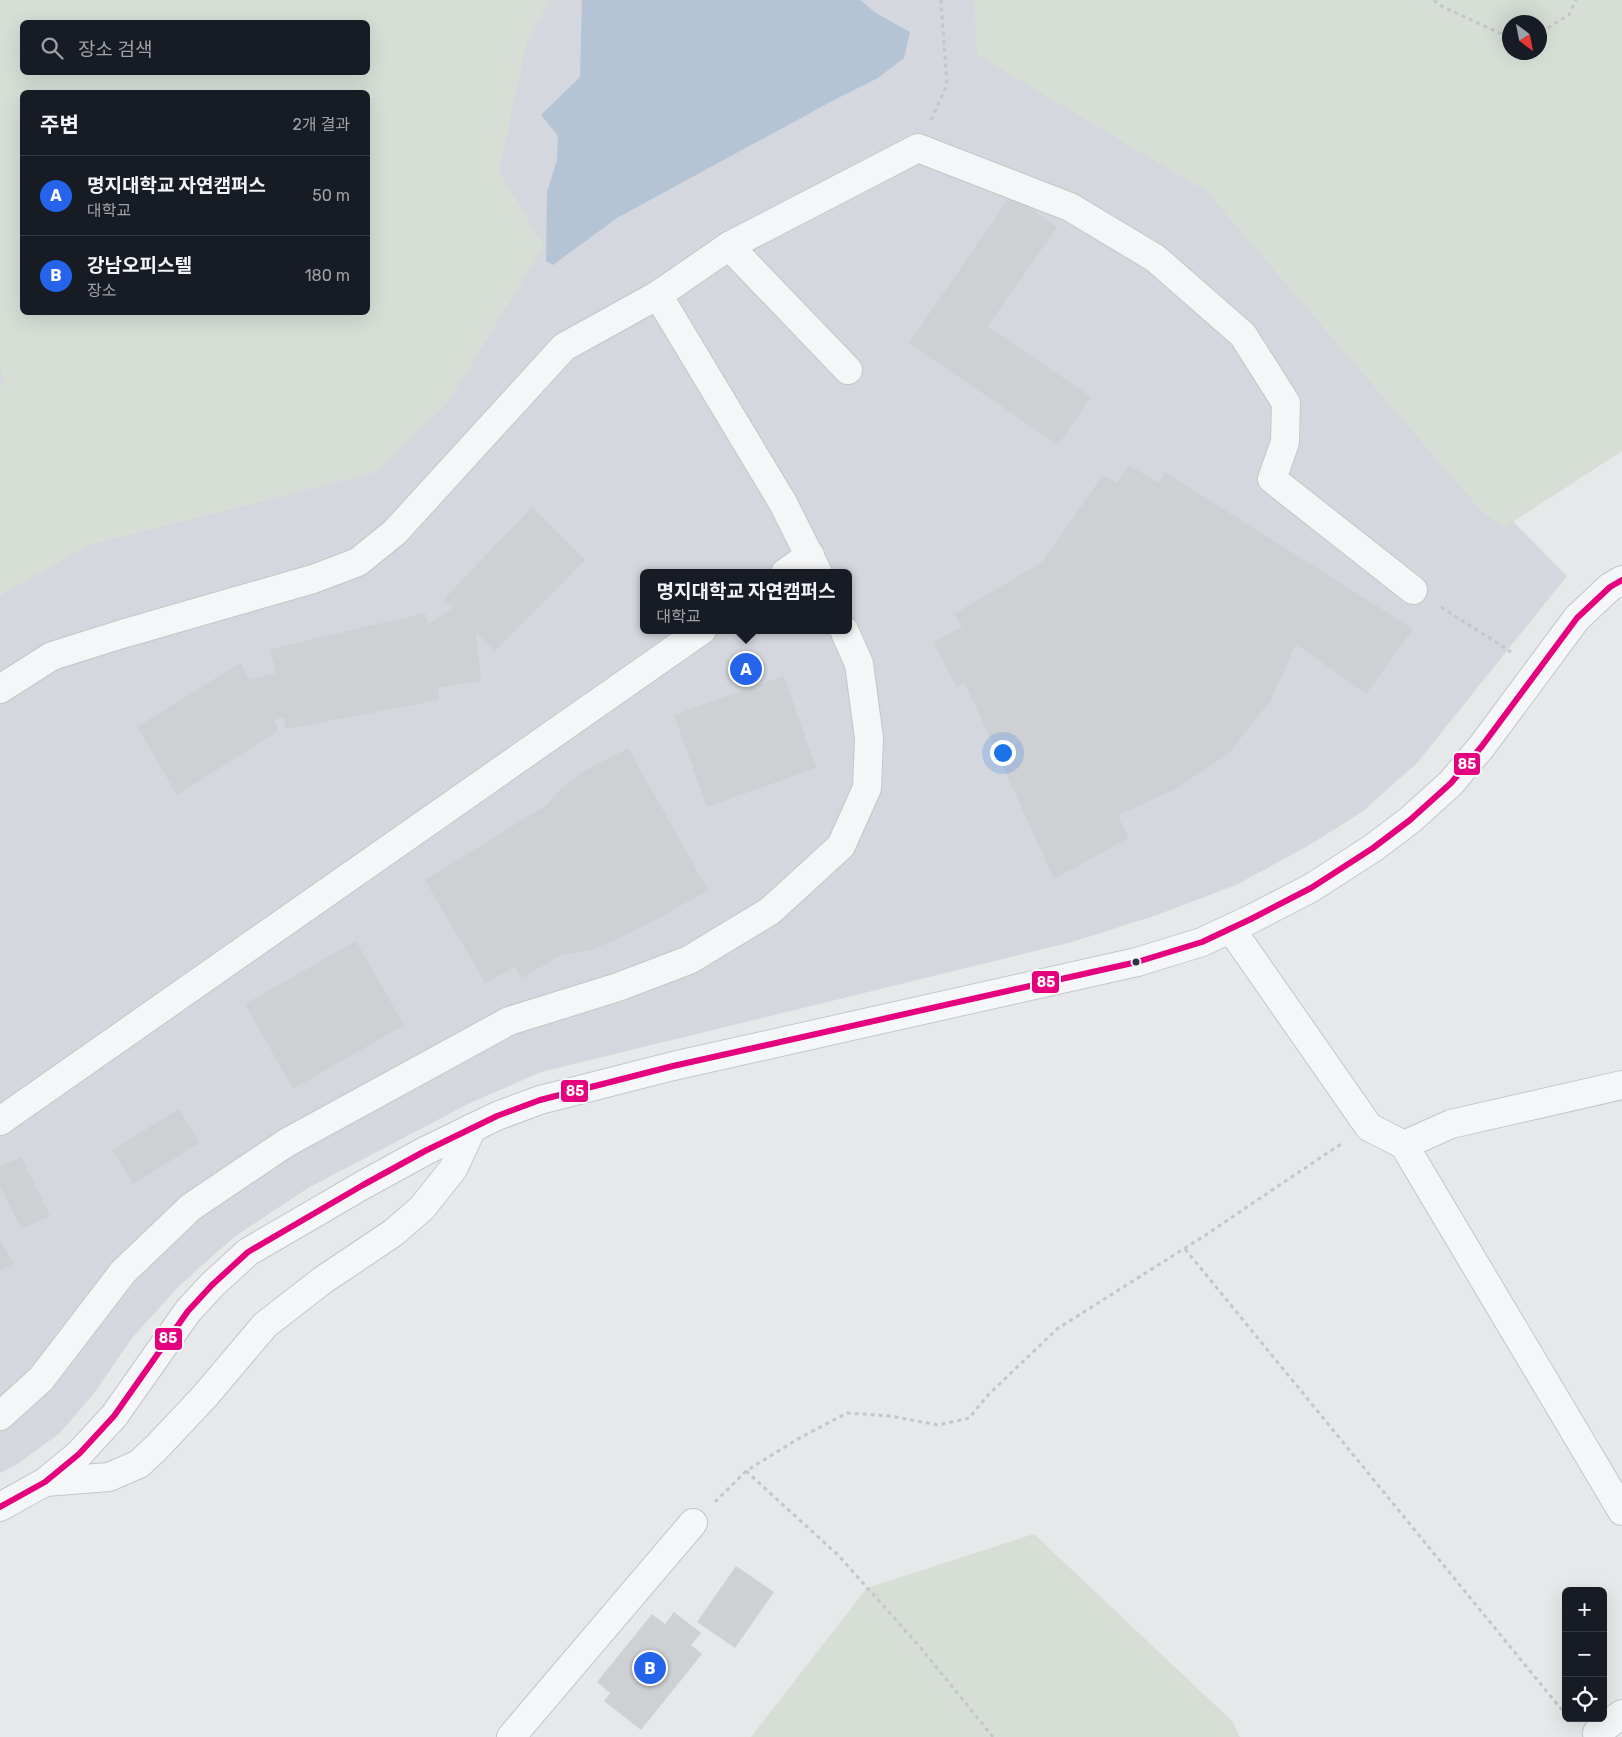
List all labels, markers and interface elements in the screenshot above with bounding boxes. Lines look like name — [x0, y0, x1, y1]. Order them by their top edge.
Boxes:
north arrow — [1502, 15, 1547, 60]
search box — [20, 20, 370, 75]
icon: search — [38, 34, 66, 62]
text: 장소 검색 — [78, 38, 153, 61]
text: 주변 — [40, 112, 79, 137]
text: 2개 결과 — [293, 115, 350, 134]
text: 명지대학교 자연캠퍼스 — [87, 174, 266, 197]
text: A — [50, 186, 62, 205]
text: 50 m — [312, 186, 350, 205]
text: 대학교 — [87, 201, 131, 220]
text: 강남오피스텔 — [87, 254, 192, 277]
text: B — [50, 266, 62, 285]
text: 180 m — [305, 266, 350, 285]
text: 장소 — [87, 281, 116, 300]
popup — [640, 569, 852, 634]
text: 명지대학교 자연캠퍼스 — [657, 580, 835, 603]
text: 대학교 — [657, 607, 701, 626]
pin: A — [730, 650, 762, 688]
your location — [990, 740, 1016, 766]
line badge: 85 — [1453, 752, 1481, 776]
text: 85 — [1458, 756, 1476, 773]
unlabelled marker — [1131, 957, 1141, 967]
line badge: 85 — [1031, 970, 1060, 994]
text: 85 — [1037, 974, 1055, 991]
line badge: 85 — [560, 1079, 589, 1103]
text: 85 — [566, 1083, 584, 1100]
line badge: 85 — [154, 1327, 183, 1351]
text: 85 — [159, 1330, 177, 1347]
map controls — [1562, 1587, 1607, 1722]
button: + — [1562, 1587, 1607, 1632]
button: − — [1562, 1632, 1607, 1677]
pin: B — [634, 1649, 666, 1687]
button: locate — [1562, 1677, 1607, 1722]

